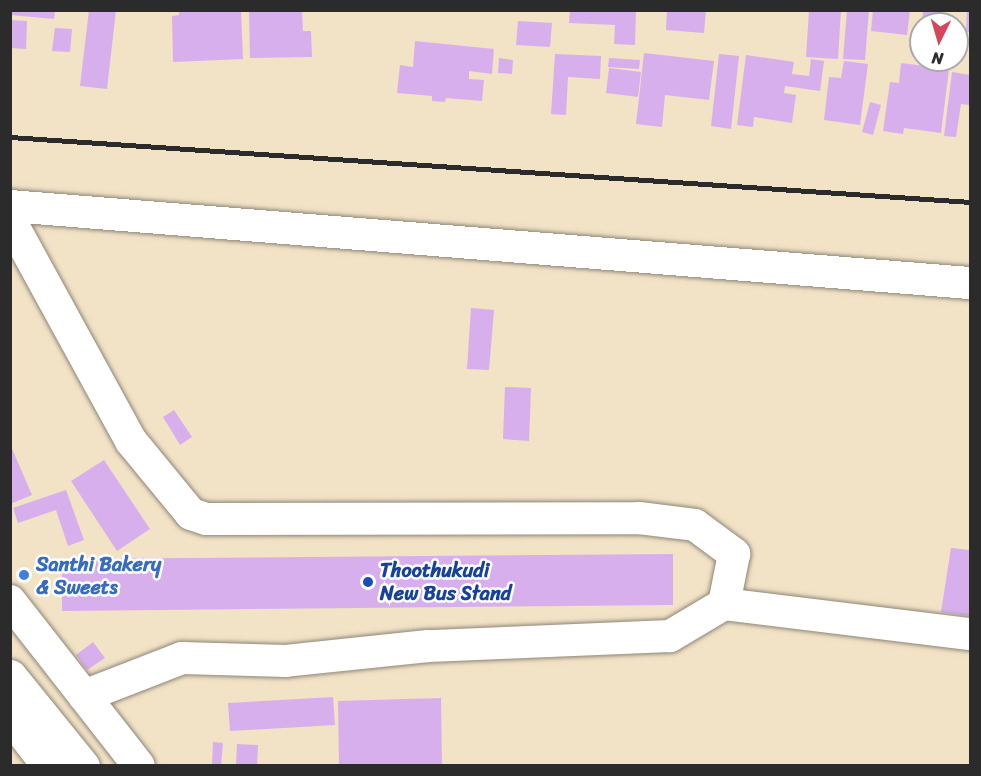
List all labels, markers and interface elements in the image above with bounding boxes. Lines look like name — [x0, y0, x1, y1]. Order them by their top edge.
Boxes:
north arrow — [909, 12, 969, 72]
text: N — [931, 44, 944, 73]
place label: Santhi Bakery & Sweets — [36, 552, 161, 599]
place label: Thoothukudi New Bus Stand — [380, 558, 514, 605]
marker: Santhi Bakery & Sweets — [17, 568, 31, 582]
marker: Thoothukudi New Bus Stand — [361, 575, 375, 589]

